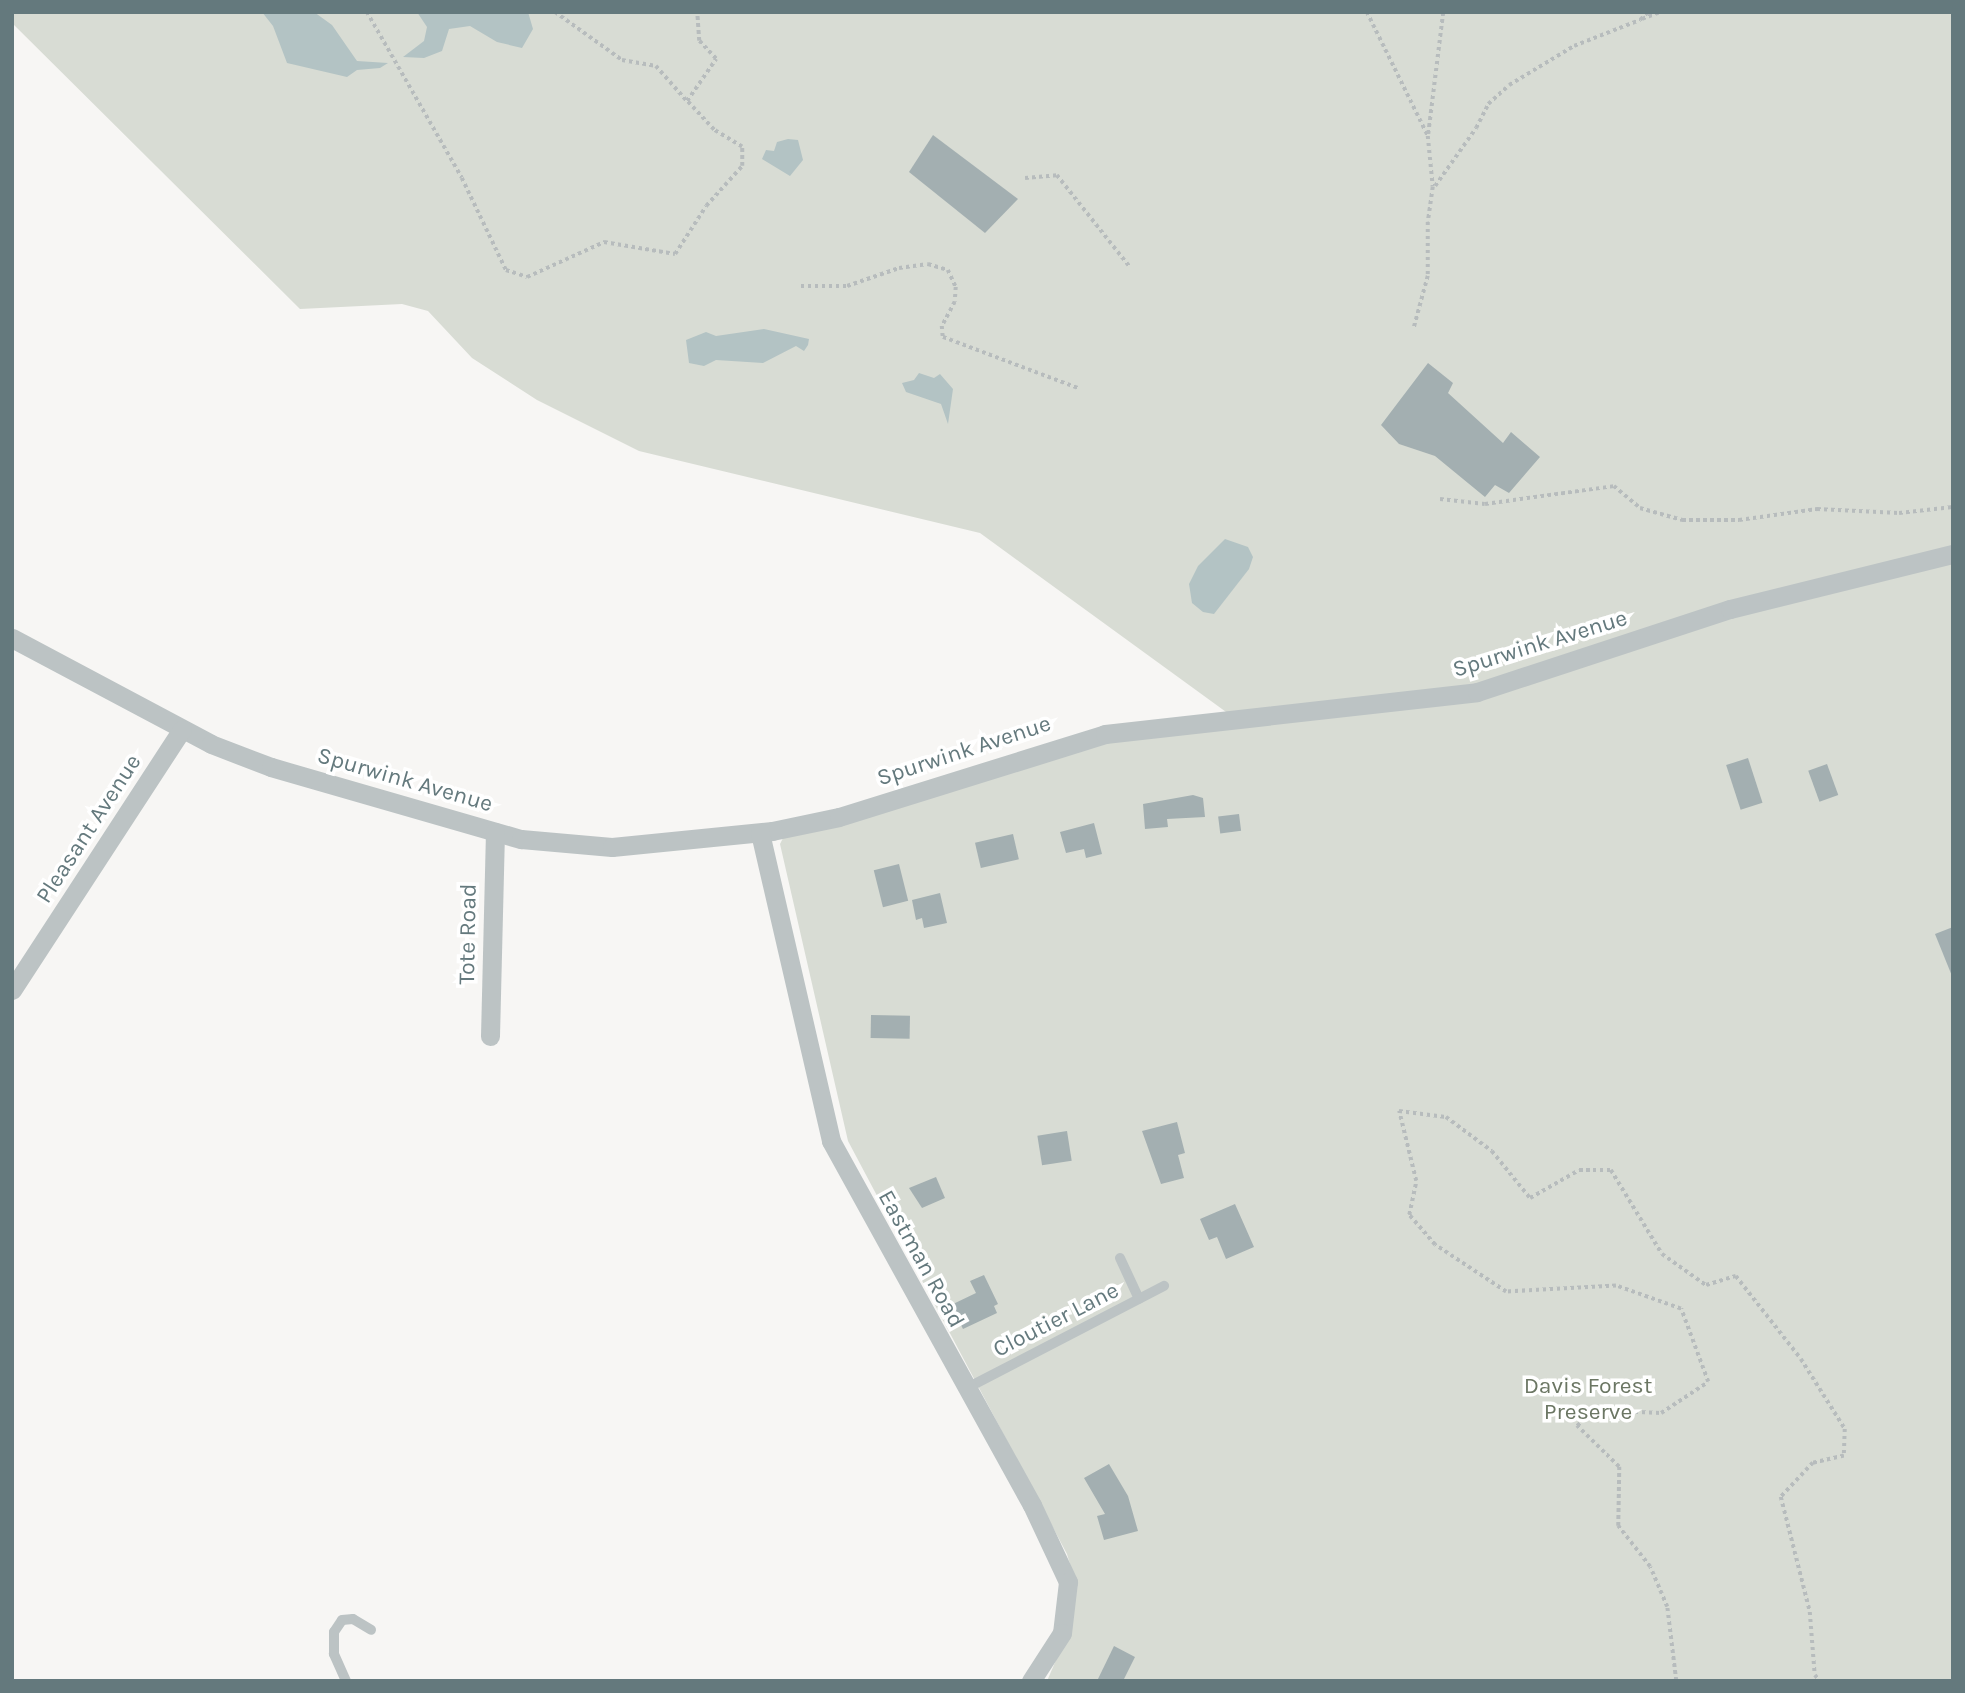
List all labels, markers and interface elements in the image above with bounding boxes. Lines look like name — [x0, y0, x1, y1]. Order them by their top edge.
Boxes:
street label: Spurwink Avenue — [1449, 604, 1631, 684]
street label: Spurwink Avenue — [874, 710, 1054, 792]
street label: Spurwink Avenue — [314, 742, 496, 818]
street label: Pleasant Avenue — [31, 749, 147, 909]
street label: Tote Road — [453, 883, 483, 985]
street label: Eastman Road — [872, 1185, 970, 1333]
street label: Cloutier Lane — [989, 1277, 1123, 1363]
park label: Davis Forest Preserve — [1524, 1372, 1652, 1426]

